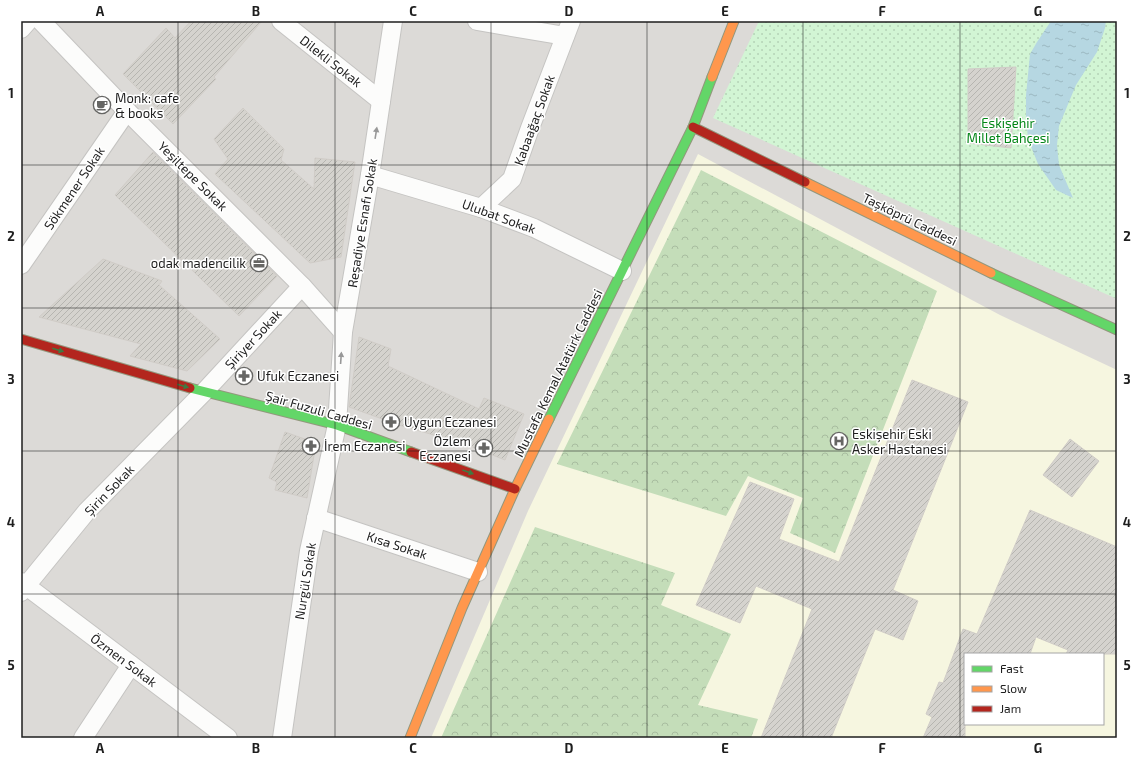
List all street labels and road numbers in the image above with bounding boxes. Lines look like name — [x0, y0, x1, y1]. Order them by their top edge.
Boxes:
street label: Dilekli Sokak — [297, 32, 366, 90]
street label: Kabaağaç Sokak — [510, 72, 559, 168]
street label: Yeşiltepe Sokak — [154, 138, 231, 215]
street label: Sökmener Sokak — [40, 143, 108, 233]
street label: Reşadiye Esnafı Sokak — [344, 157, 381, 289]
street label: Taşköprü Caddesi — [860, 189, 960, 250]
street label: Ulubat Sokak — [460, 195, 538, 237]
street label: Mustafa Kemal Atatürk Caddesi — [510, 286, 606, 460]
street label: Şiriyer Sokak — [221, 306, 286, 373]
street label: Şair Fuzuli Caddesi — [264, 387, 374, 434]
street label: Şirin Sokak — [81, 461, 138, 519]
street label: Kısa Sokak — [365, 528, 430, 562]
street label: Nurgül Sokak — [291, 541, 319, 621]
street label: Özmen Sokak — [88, 630, 161, 690]

